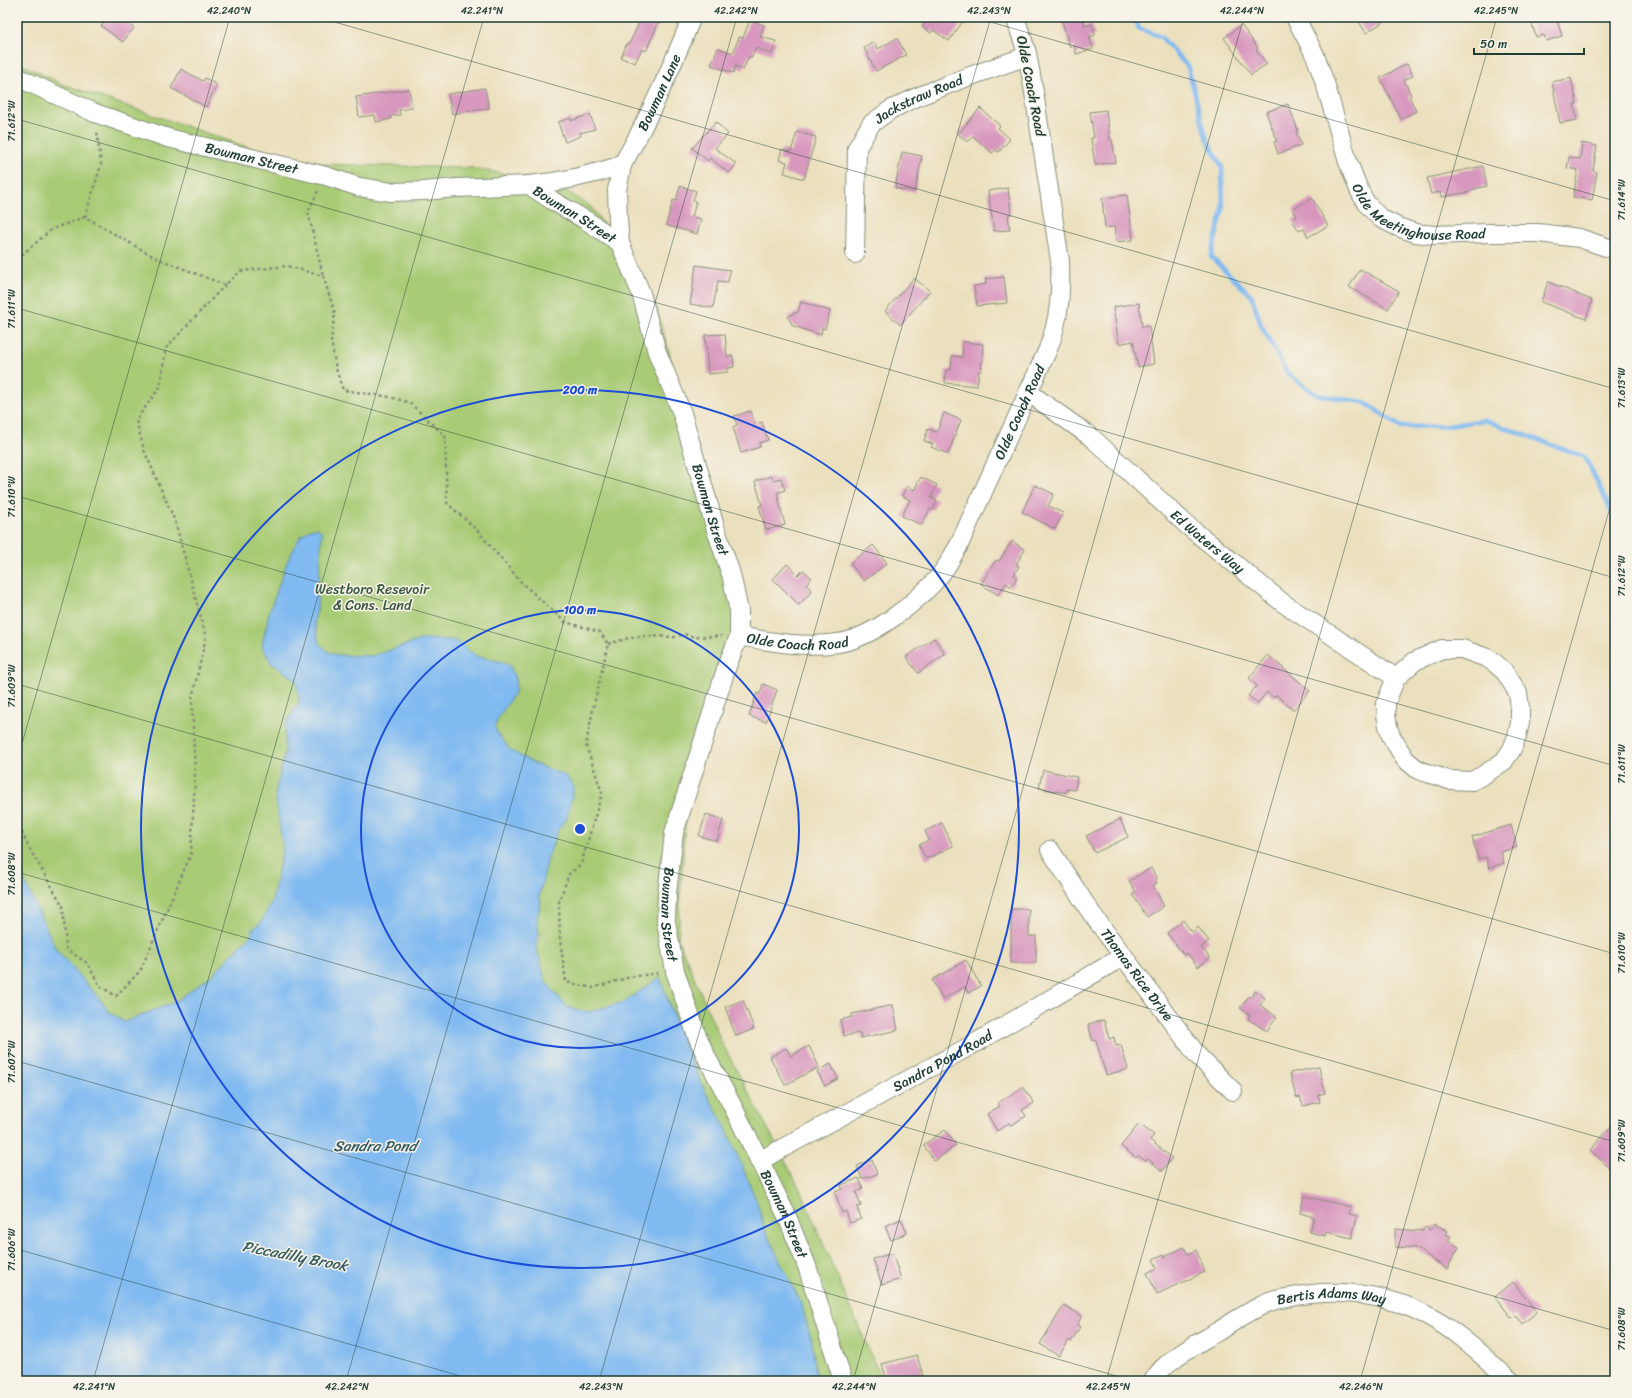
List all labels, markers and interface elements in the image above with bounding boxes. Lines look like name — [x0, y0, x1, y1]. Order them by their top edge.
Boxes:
text: 42.240°N — [207, 2, 251, 20]
text: 42.241°N — [461, 2, 503, 20]
text: 42.242°N — [714, 2, 758, 20]
text: 42.243°N — [967, 2, 1011, 20]
text: 42.244°N — [1220, 2, 1264, 20]
text: 42.245°N — [1474, 2, 1518, 20]
scale bar — [1474, 30, 1584, 56]
street label: Olde Coach Road — [1009, 33, 1053, 140]
text: 50 m — [1480, 33, 1507, 55]
street label: Bowman Lane — [630, 50, 688, 135]
street label: Jackstraw Road — [868, 67, 968, 131]
text: 71.612°W — [3, 100, 21, 141]
street label: Bowman Street — [202, 135, 302, 182]
street label: Bowman Street — [528, 178, 623, 251]
text: 71.614°W — [1613, 179, 1631, 221]
street label: Olde Meetinghouse Road — [1345, 180, 1488, 248]
text: 71.611°W — [3, 289, 21, 329]
street label: Olde Coach Road — [987, 359, 1053, 464]
text: 71.613°W — [1613, 367, 1631, 408]
text: 200 m — [562, 379, 598, 401]
street label: Bowman Street — [685, 461, 737, 560]
text: 71.610°W — [3, 476, 21, 518]
street label: Ed Waters Way — [1164, 503, 1251, 580]
text: 71.612°W — [1613, 555, 1631, 596]
park label: Westboro Resevoir & Cons. Land — [315, 577, 430, 618]
text: 100 m — [564, 599, 597, 621]
street label: Olde Coach Road — [745, 625, 853, 657]
text: 71.609°W — [3, 664, 21, 708]
text: 71.611°W — [1613, 744, 1631, 784]
centre of rings — [573, 822, 587, 836]
text: 71.608°W — [3, 852, 21, 896]
street label: Bowman Street — [654, 866, 686, 965]
street label: Thomas Rice Drive — [1094, 923, 1180, 1027]
text: 71.610°W — [1613, 932, 1631, 974]
street label: Sandra Pond Road — [888, 1022, 999, 1099]
text: 71.607°W — [3, 1040, 21, 1083]
text: 71.609°W — [1613, 1119, 1631, 1163]
water label: Sandra Pond — [333, 1133, 421, 1159]
street label: Bowman Street — [753, 1165, 816, 1263]
text: 71.606°W — [3, 1228, 21, 1271]
water label: Piccadilly Brook — [240, 1233, 352, 1279]
street label: Bertis Adams Way — [1275, 1280, 1390, 1312]
text: 71.608°W — [1613, 1307, 1631, 1351]
text: 42.241°N — [73, 1378, 115, 1396]
text: 42.242°N — [325, 1378, 369, 1396]
text: 42.243°N — [579, 1378, 623, 1396]
text: 42.244°N — [832, 1378, 876, 1396]
text: 42.245°N — [1086, 1378, 1130, 1396]
text: 42.246°N — [1339, 1378, 1383, 1396]

